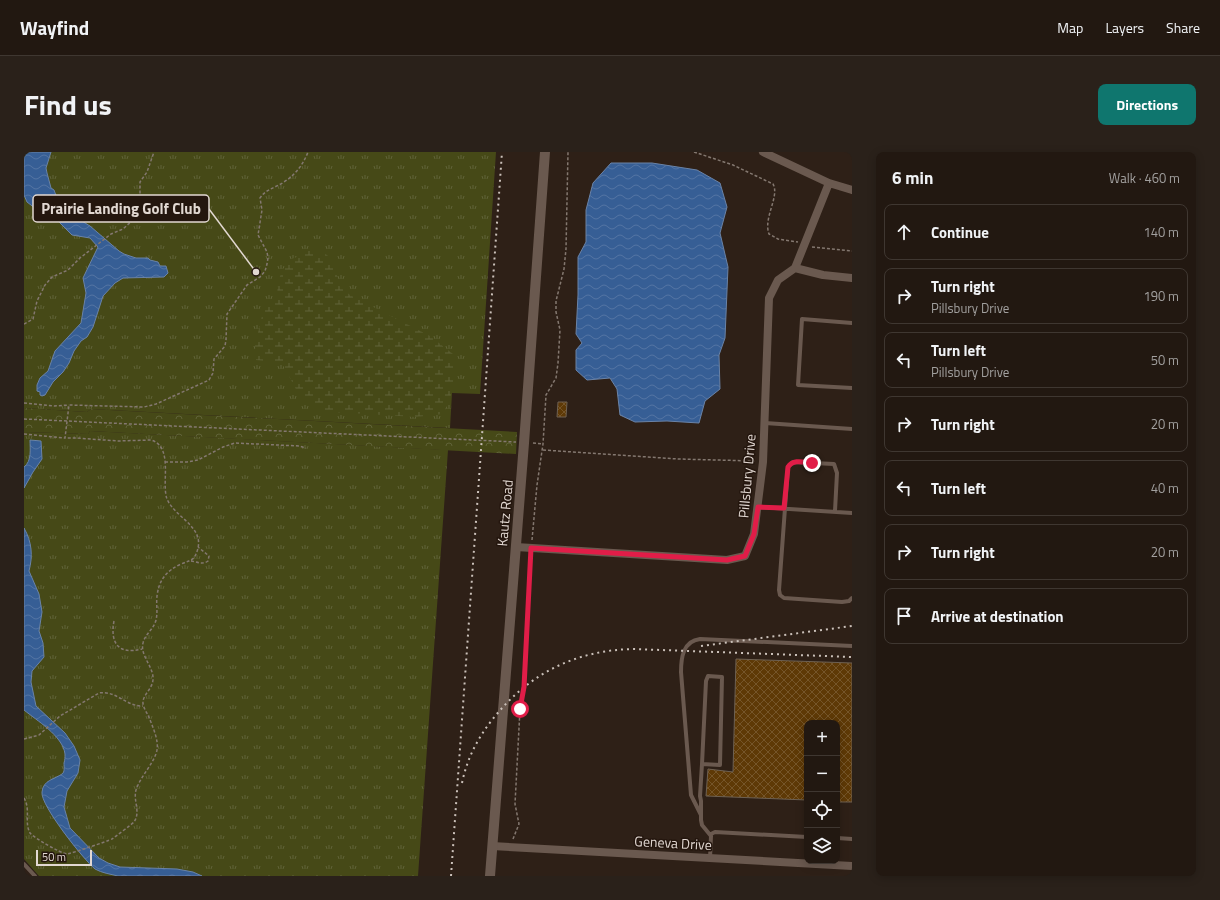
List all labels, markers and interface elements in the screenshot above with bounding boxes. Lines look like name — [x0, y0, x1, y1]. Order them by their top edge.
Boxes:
text: Wayfind — [20, 13, 89, 42]
text: Map — [1057, 17, 1083, 38]
text: Layers — [1105, 17, 1144, 38]
text: Share — [1166, 17, 1200, 38]
text: Find us — [24, 83, 112, 126]
button: Directions — [1098, 84, 1196, 125]
text: 6 min — [892, 165, 933, 191]
text: Walk · 460 m — [1109, 168, 1180, 188]
callout: Prairie Landing Golf Club — [33, 195, 209, 222]
text: Prairie Landing Golf Club — [41, 197, 201, 220]
icon: ahead — [893, 221, 915, 243]
text: Continue — [931, 221, 989, 244]
text: 140 m — [1143, 222, 1179, 242]
text: Turn right — [931, 275, 995, 298]
icon: right — [893, 285, 915, 307]
text: 190 m — [1143, 286, 1179, 306]
text: Pillsbury Drive — [931, 298, 1009, 318]
text: Turn left — [931, 339, 986, 362]
icon: left — [893, 349, 915, 371]
text: 50 m — [1151, 350, 1179, 370]
text: Pillsbury Drive — [931, 362, 1009, 382]
icon: right — [893, 413, 915, 435]
text: Turn right — [931, 413, 995, 436]
text: 20 m — [1151, 414, 1179, 434]
street label: Pillsbury Drive — [732, 433, 761, 519]
route end — [803, 454, 821, 472]
icon: left — [893, 477, 915, 499]
text: Turn left — [931, 477, 986, 500]
text: 40 m — [1151, 478, 1179, 498]
street label: Kautz Road — [491, 479, 518, 547]
icon: right — [893, 541, 915, 563]
text: Turn right — [931, 541, 995, 564]
text: 20 m — [1151, 542, 1179, 562]
icon: arrive — [893, 605, 915, 627]
text: Arrive at destination — [931, 605, 1064, 628]
route start — [511, 700, 529, 718]
map controls — [804, 720, 840, 864]
button: + — [804, 720, 840, 756]
button: − — [804, 756, 840, 792]
button: locate — [804, 792, 840, 828]
button: layers — [804, 828, 840, 864]
street label: Geneva Drive — [634, 830, 712, 855]
scale bar — [36, 848, 92, 867]
text: 50 m — [42, 849, 66, 865]

